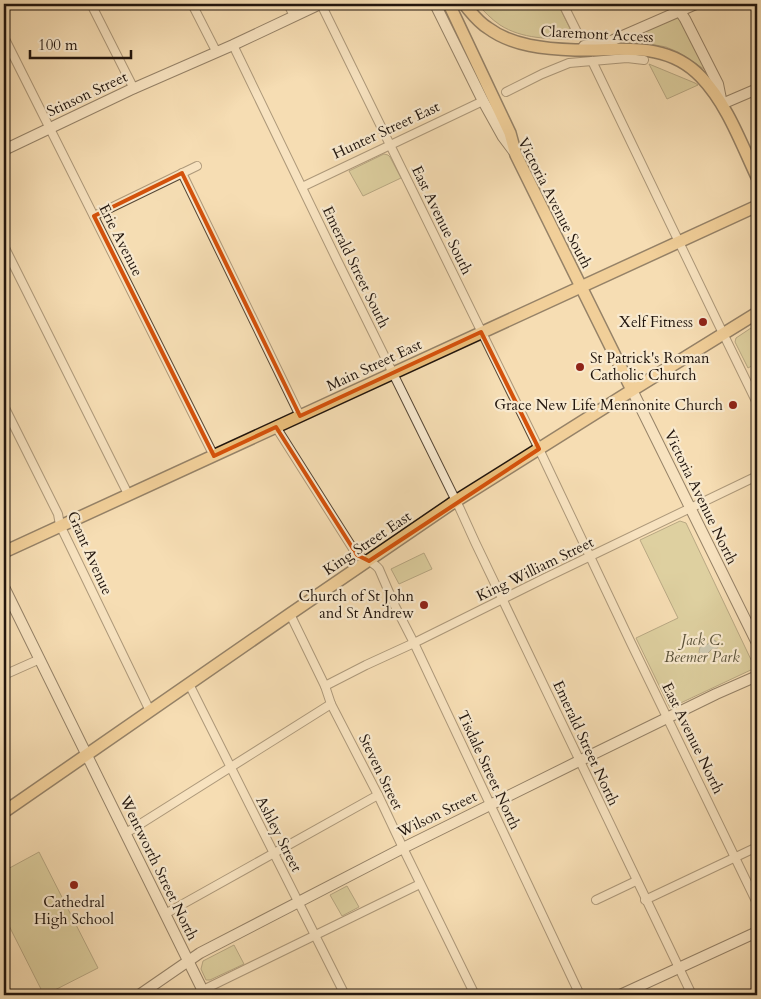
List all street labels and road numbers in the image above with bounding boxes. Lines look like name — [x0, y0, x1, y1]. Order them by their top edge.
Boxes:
street label: Claremont Access — [540, 21, 654, 47]
street label: Stinson Street — [43, 66, 131, 121]
street label: Hunter Street East — [329, 96, 443, 164]
street label: Victoria Avenue South — [513, 134, 597, 273]
street label: East Avenue South — [407, 162, 477, 279]
street label: Erie Avenue — [94, 201, 148, 280]
street label: Emerald Street South — [318, 203, 395, 332]
street label: Main Street East — [323, 334, 425, 396]
street label: Victoria Avenue North — [660, 426, 743, 568]
street label: King Street East — [319, 506, 415, 580]
street label: Grant Avenue — [63, 508, 117, 598]
street label: King William Street — [473, 532, 597, 606]
street label: Emerald Street North — [548, 677, 624, 810]
street label: East Avenue North — [657, 679, 729, 798]
street label: Tisdale Street North — [453, 707, 526, 833]
street label: Steven Street — [354, 731, 408, 814]
street label: Wilson Street — [393, 786, 480, 842]
street label: Wentworth Street North — [115, 791, 203, 944]
street label: Ashley Street — [251, 793, 307, 876]

